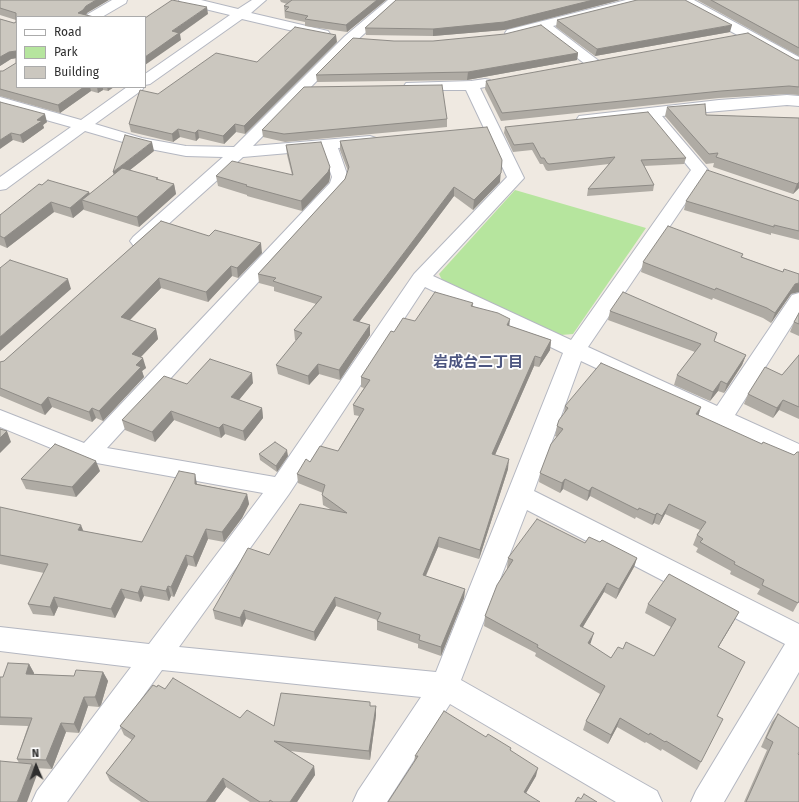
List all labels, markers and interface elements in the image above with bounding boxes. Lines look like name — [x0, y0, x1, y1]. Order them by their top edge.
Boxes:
legend — [16, 16, 146, 88]
text: Road — [54, 25, 82, 39]
text: Park — [54, 45, 78, 59]
text: Building — [54, 65, 99, 79]
district label: 岩成台二丁目 — [433, 354, 523, 372]
north arrow — [16, 746, 56, 786]
text: N — [32, 747, 39, 760]

